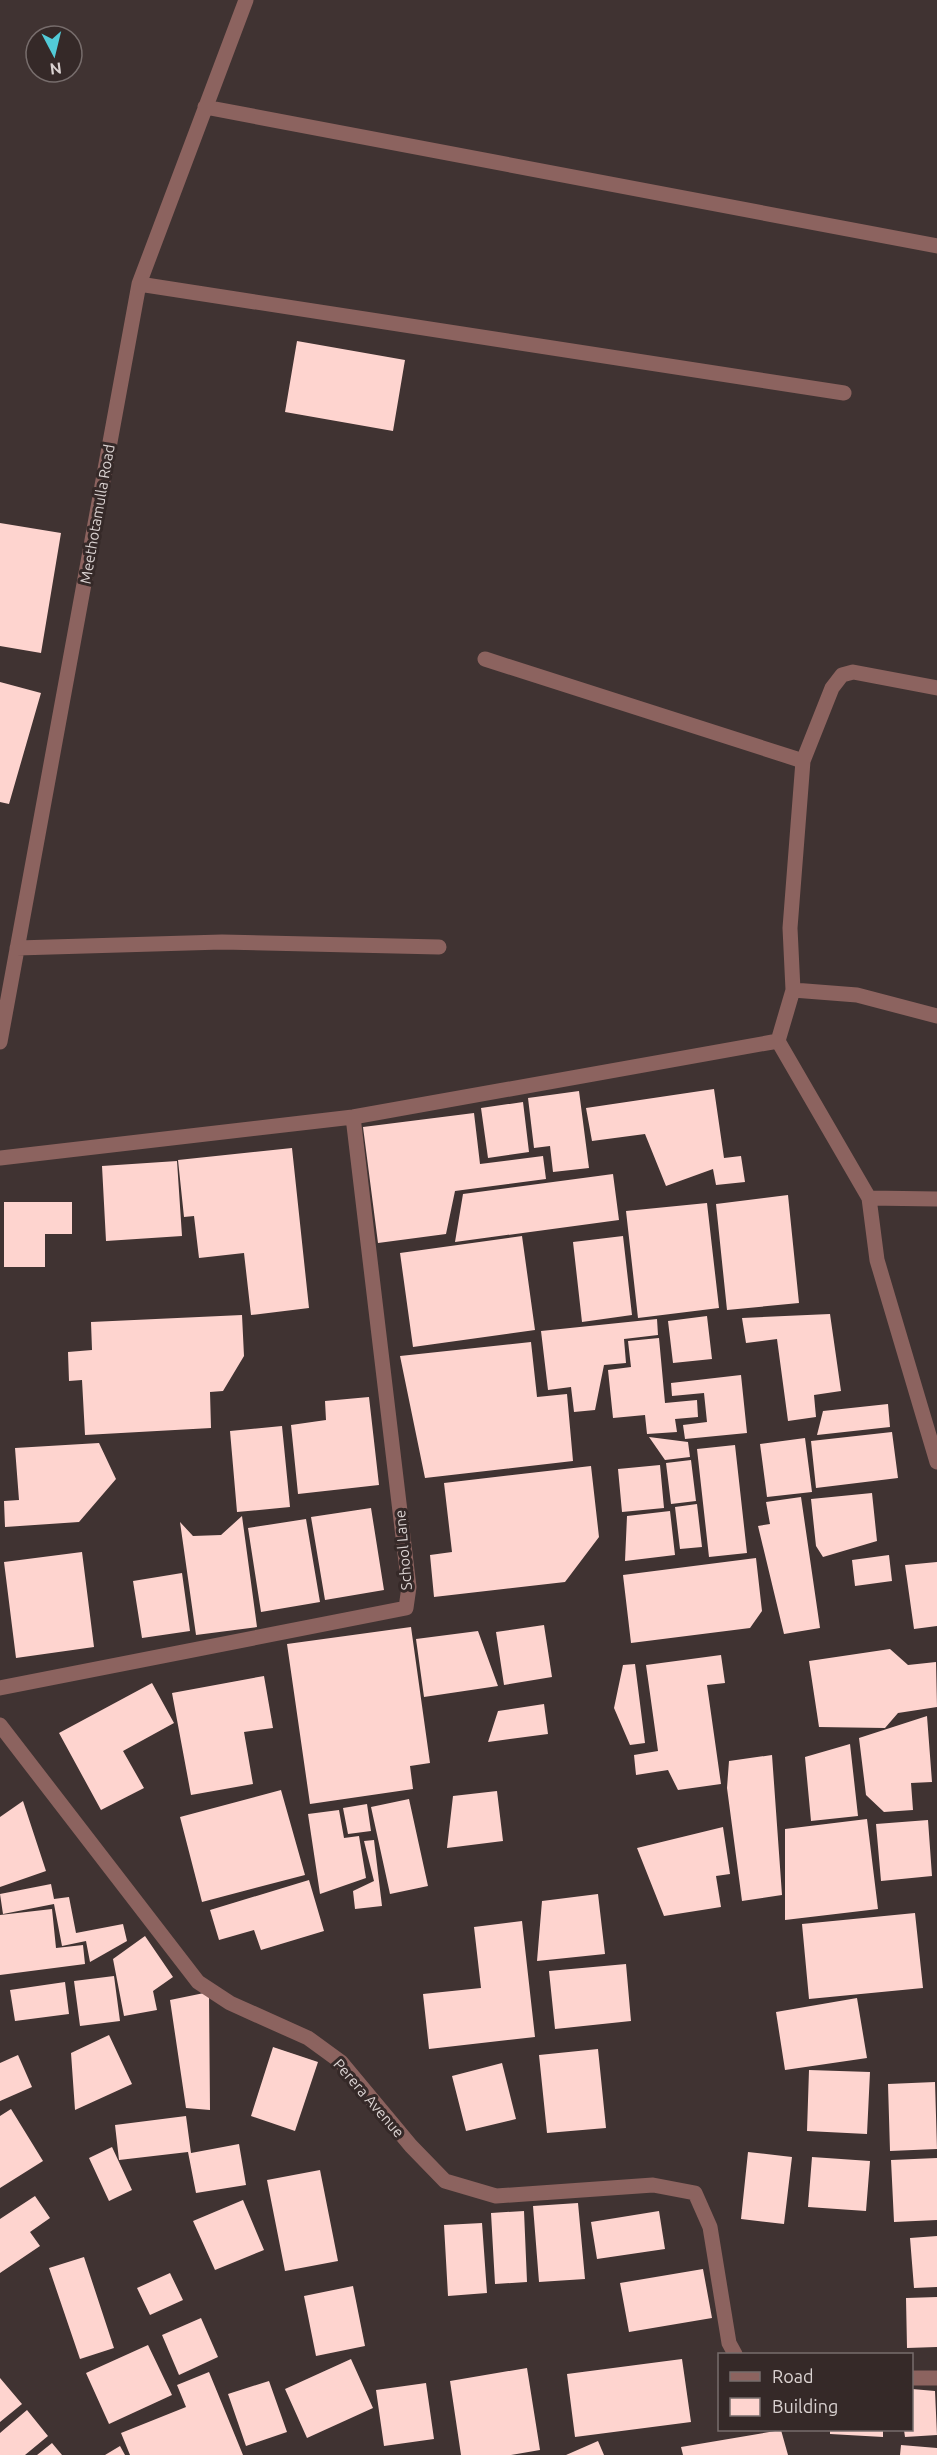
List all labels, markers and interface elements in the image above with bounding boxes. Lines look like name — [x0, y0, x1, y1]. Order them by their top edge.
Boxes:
north arrow — [24, 24, 84, 84]
text: N — [49, 59, 63, 79]
street label: Meethotamulla Road — [76, 443, 118, 585]
street label: School Lane — [391, 1509, 415, 1591]
street label: Perera Avenue — [330, 2055, 408, 2141]
legend — [718, 2353, 913, 2431]
text: Road — [772, 2366, 814, 2386]
text: Building — [772, 2396, 838, 2416]

